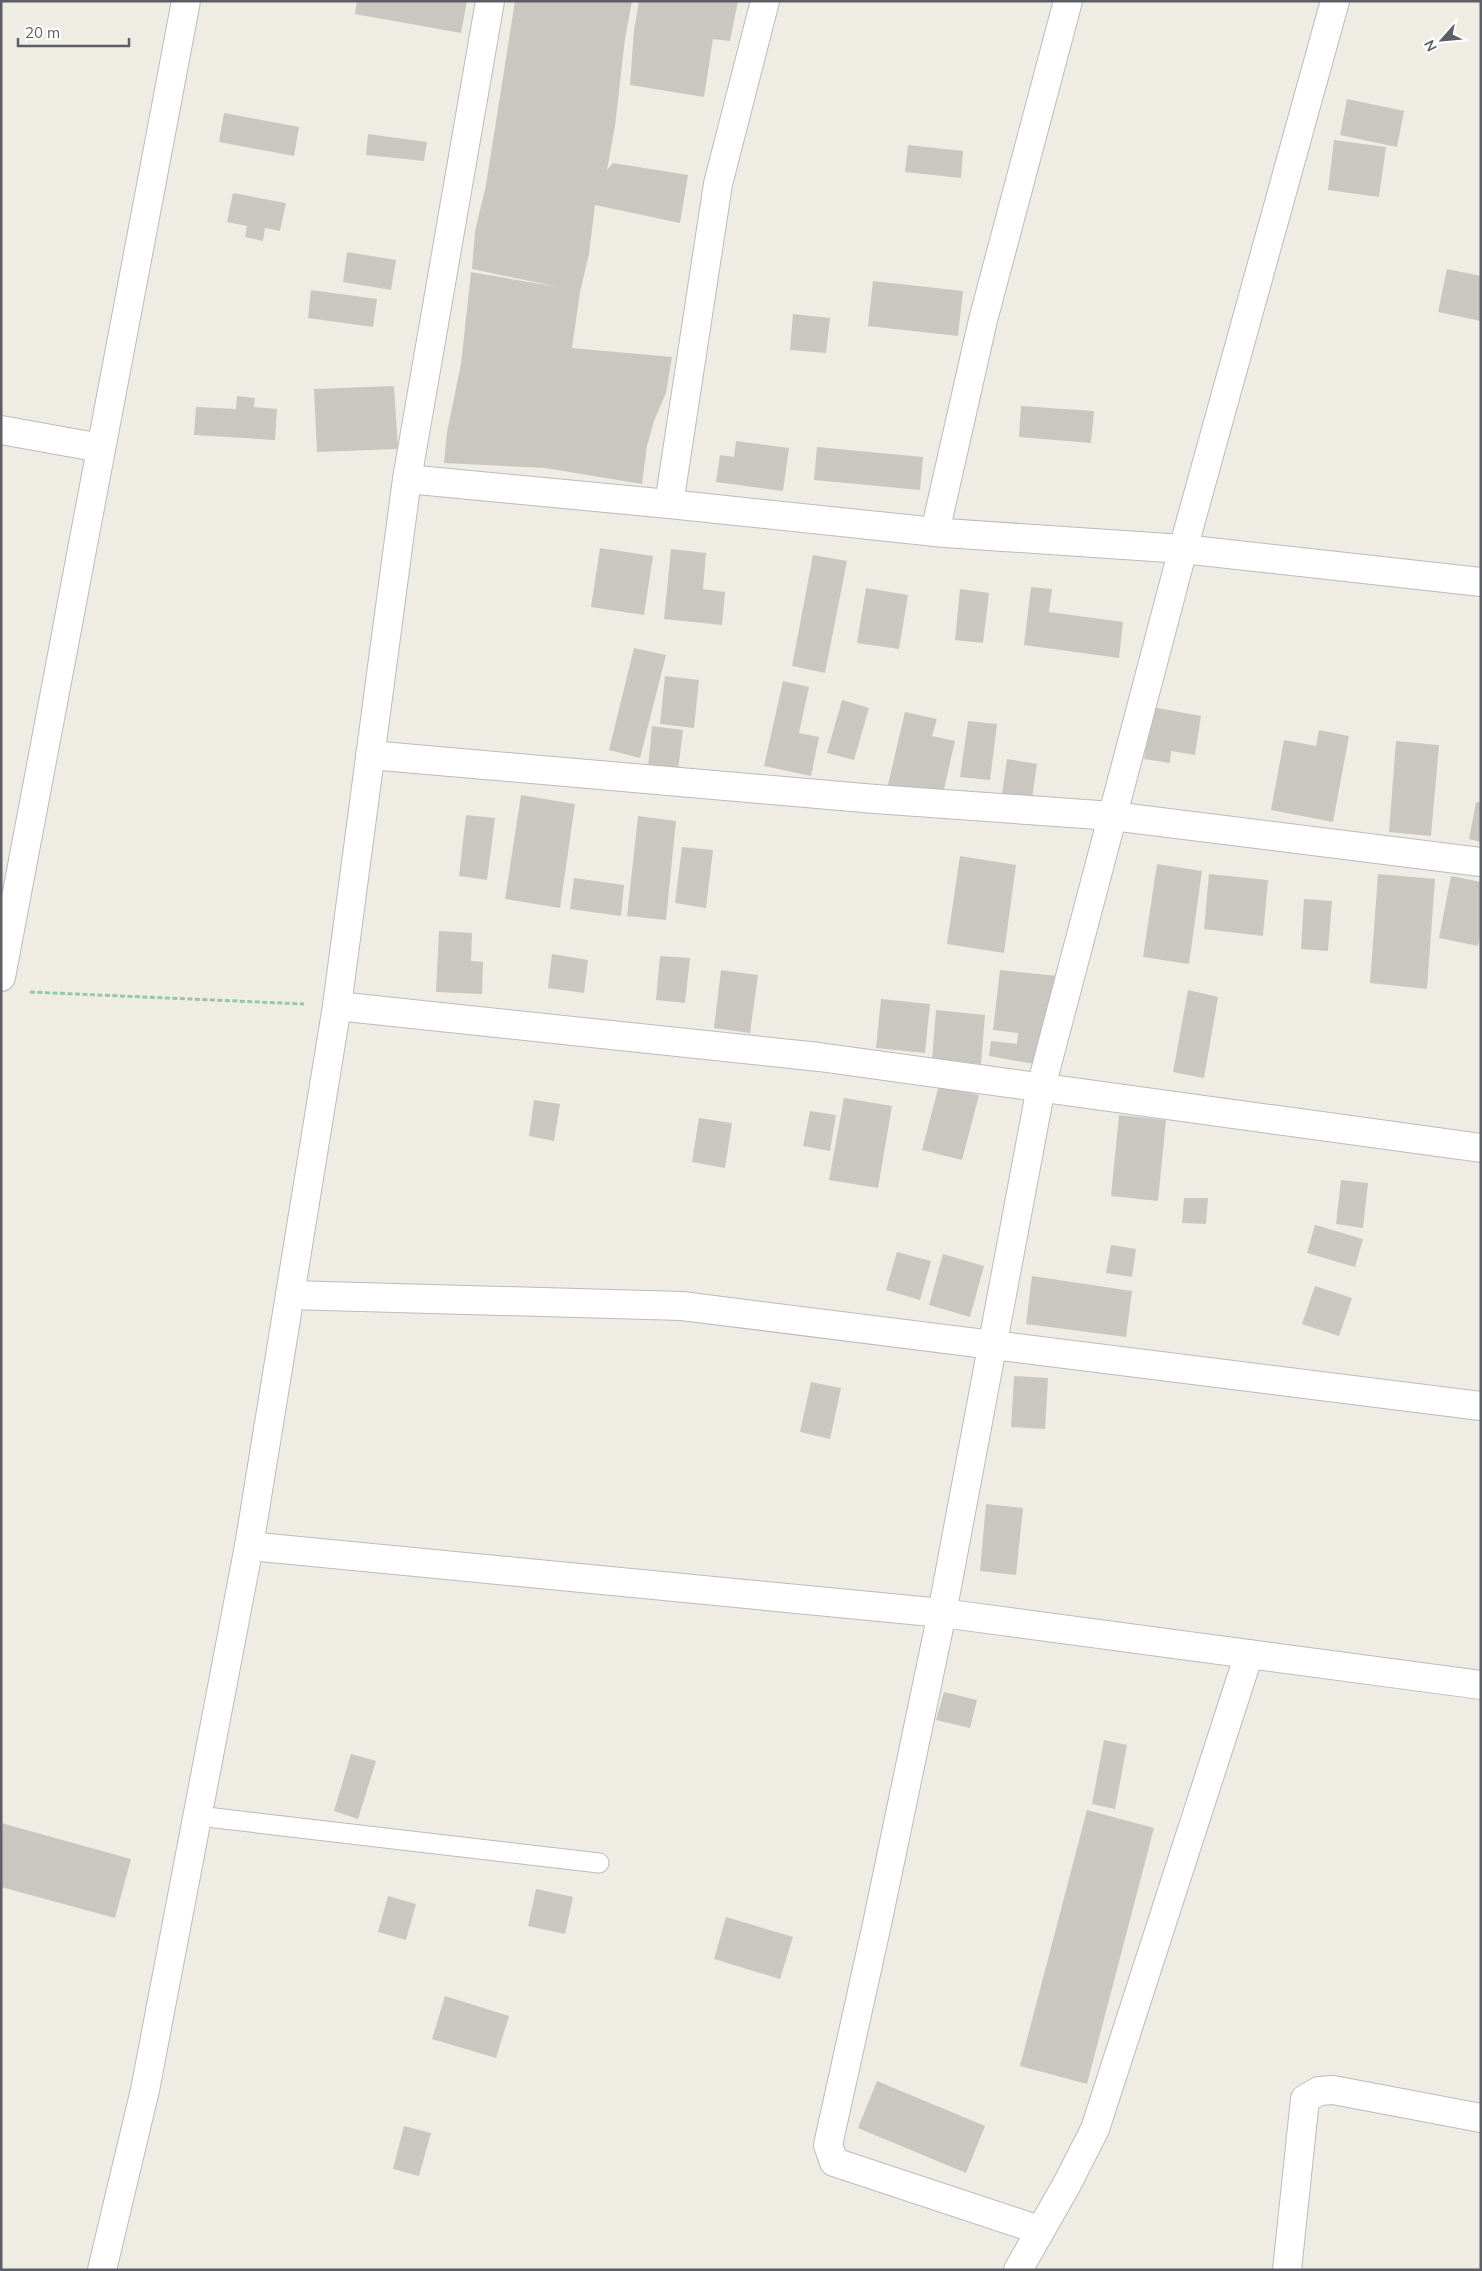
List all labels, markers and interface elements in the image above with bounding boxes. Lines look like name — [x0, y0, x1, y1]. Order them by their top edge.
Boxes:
scale bar — [18, 15, 129, 47]
north arrow — [1417, 15, 1467, 65]
text: 20 m — [25, 23, 60, 42]
text: N — [1420, 37, 1441, 55]

